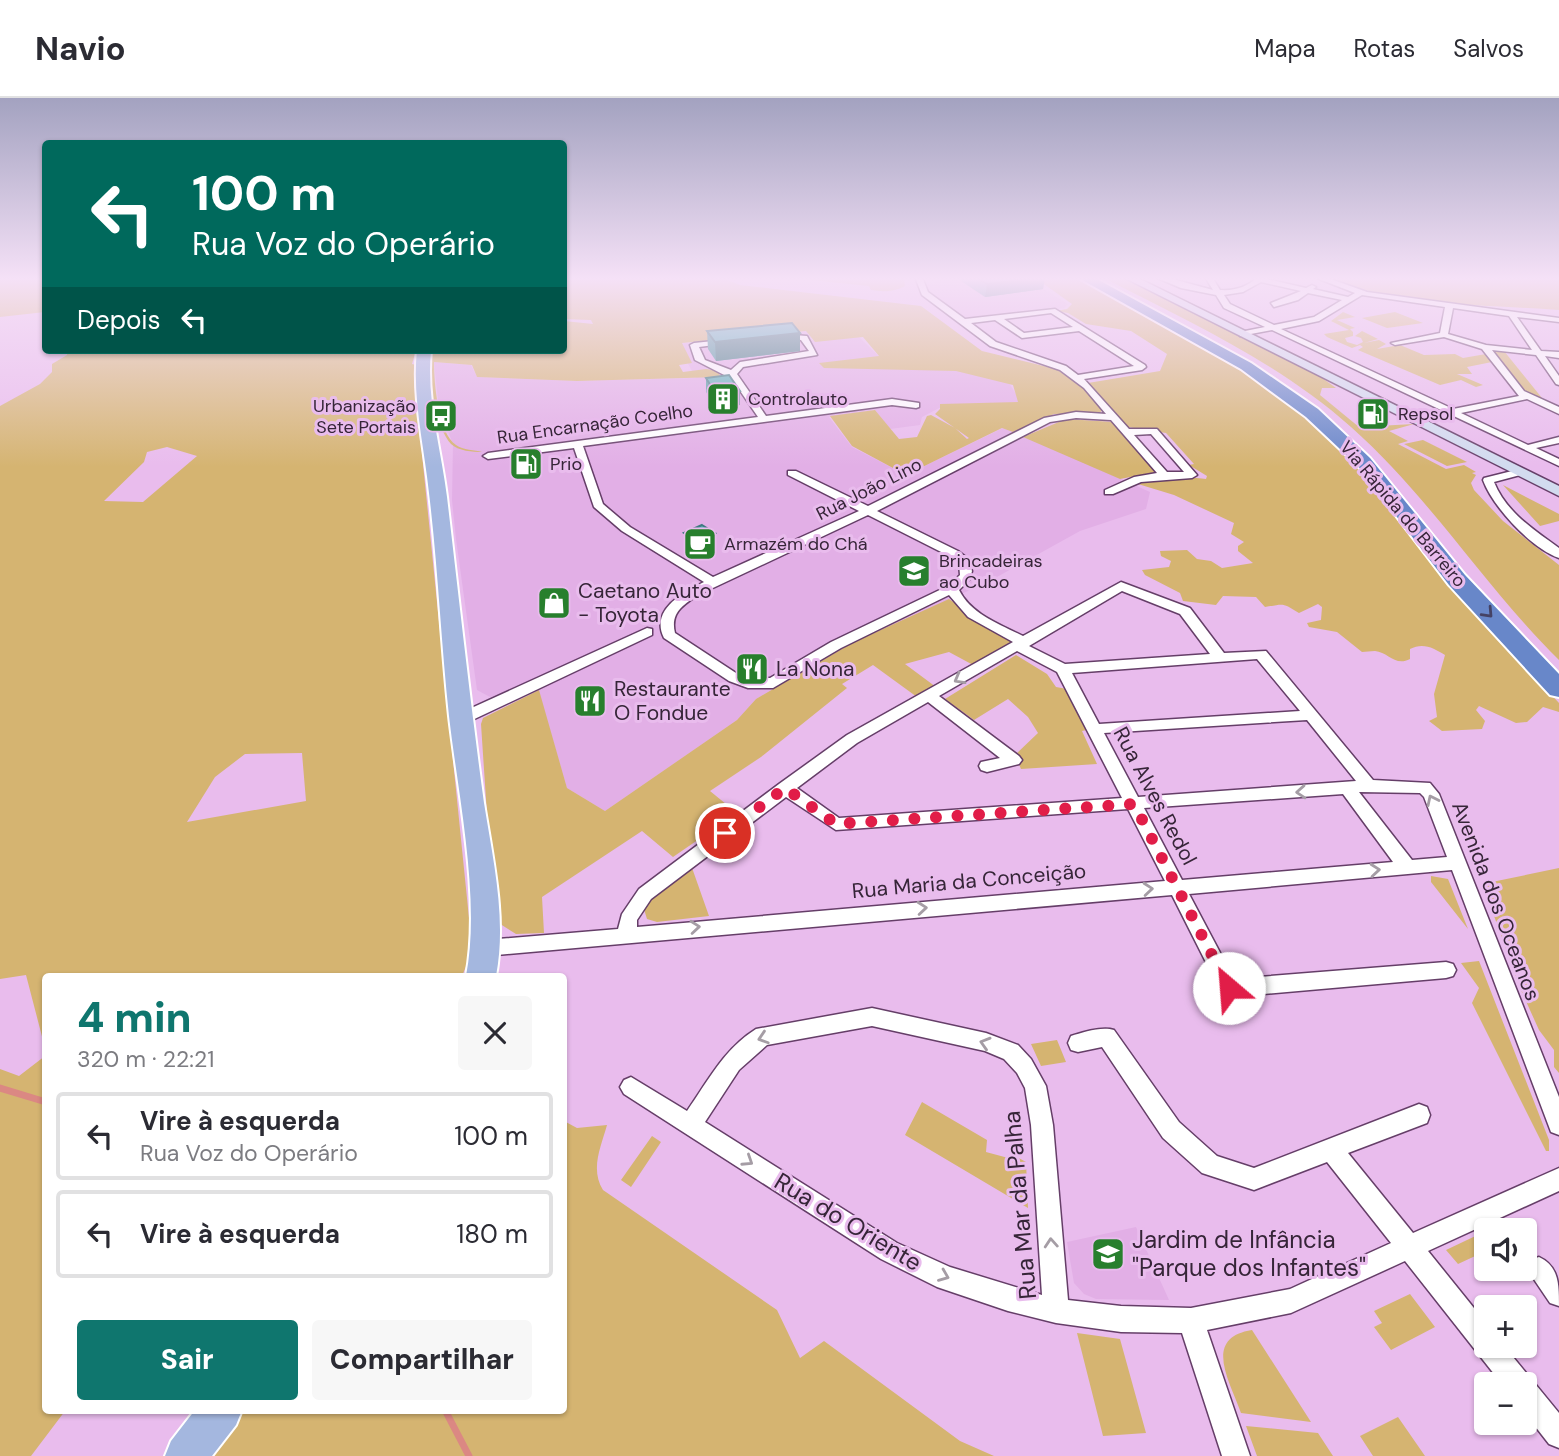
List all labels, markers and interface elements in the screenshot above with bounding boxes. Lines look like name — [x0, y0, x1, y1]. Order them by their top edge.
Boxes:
text: Navio — [35, 27, 126, 70]
text: Mapa — [1254, 33, 1316, 64]
text: Rotas — [1354, 33, 1415, 64]
text: Salvos — [1453, 33, 1524, 64]
text: 100 m — [192, 161, 336, 225]
icon: left — [77, 168, 168, 259]
text: Rua Voz do Operário — [192, 223, 495, 265]
icon: left — [175, 301, 213, 339]
text: Depois — [77, 303, 161, 337]
building icon: Controlauto — [704, 380, 742, 418]
place label: Controlauto — [748, 387, 848, 411]
place label: Urbanização Sete Portais — [313, 394, 416, 439]
fuel station icon: Repsol — [1354, 395, 1392, 433]
bus stop icon: Urbanização Sete Portais — [422, 397, 460, 435]
street label: Rua Encarnação Coelho — [496, 398, 694, 450]
place label: Repsol — [1398, 402, 1453, 426]
street label: Via Rápida do Barreiro — [1334, 436, 1472, 592]
fuel station icon: Prio — [507, 445, 545, 483]
place label: Prio — [550, 452, 582, 476]
street label: Rua João Lino — [812, 452, 926, 526]
cafe icon: Armazém do Chá — [681, 525, 719, 563]
place label: Armazém do Chá — [724, 532, 868, 556]
place label: Brincadeiras ao Cubo — [939, 549, 1043, 594]
school or university icon: Brincadeiras ao Cubo — [895, 552, 933, 590]
place label: Caetano Auto - Toyota — [578, 577, 712, 629]
shop icon: Caetano Auto - Toyota — [535, 584, 573, 622]
one-way arrow — [1480, 605, 1492, 618]
restaurant icon: La Nona — [733, 650, 771, 688]
place label: La Nona — [776, 655, 855, 683]
one-way arrow — [954, 671, 966, 684]
place label: Restaurante O Fondue — [614, 675, 731, 727]
restaurant icon: Restaurante O Fondue — [571, 682, 609, 720]
street label: Rua Alves Redol — [1107, 722, 1203, 870]
one-way arrow — [1296, 784, 1307, 799]
one-way arrow — [1426, 795, 1440, 807]
street label: Avenida dos Oceanos — [1445, 797, 1547, 1005]
pin — [695, 803, 755, 863]
icon: arrive — [706, 814, 744, 852]
street label: Rua Maria da Conceição — [851, 857, 1087, 905]
one-way arrow — [1370, 863, 1381, 878]
one-way arrow — [1142, 881, 1154, 896]
one-way arrow — [916, 901, 927, 916]
one-way arrow — [690, 920, 701, 935]
position arrow — [1192, 951, 1266, 1025]
text: 4 min — [77, 990, 192, 1045]
button: close — [458, 996, 532, 1070]
one-way arrow — [758, 1030, 770, 1044]
one-way arrow — [980, 1036, 992, 1051]
text: 320 m · 22:21 — [77, 1044, 214, 1074]
text: Vire à esquerda — [140, 1104, 340, 1138]
street label: Rua Mar da Palha — [996, 1110, 1043, 1301]
icon: left — [81, 1117, 119, 1155]
text: 100 m — [454, 1119, 528, 1153]
text: Rua Voz do Operário — [140, 1138, 358, 1168]
one-way arrow — [740, 1153, 753, 1166]
street label: Rua do Oriente — [769, 1165, 928, 1278]
icon: left — [81, 1215, 119, 1253]
text: Vire à esquerda — [140, 1217, 340, 1251]
text: 180 m — [456, 1217, 528, 1251]
map controls — [1474, 1218, 1537, 1435]
button: sound — [1474, 1218, 1537, 1281]
place label: Jardim de Infância "Parque dos Infantes" — [1132, 1224, 1366, 1283]
school or university icon: Jardim de Infância "Parque dos Infantes" — [1089, 1235, 1127, 1273]
one-way arrow — [1044, 1238, 1059, 1249]
one-way arrow — [936, 1268, 949, 1282]
button: + — [1474, 1295, 1537, 1358]
button: Sair — [77, 1320, 298, 1400]
button: Compartilhar — [312, 1320, 532, 1400]
button: − — [1474, 1372, 1537, 1435]

